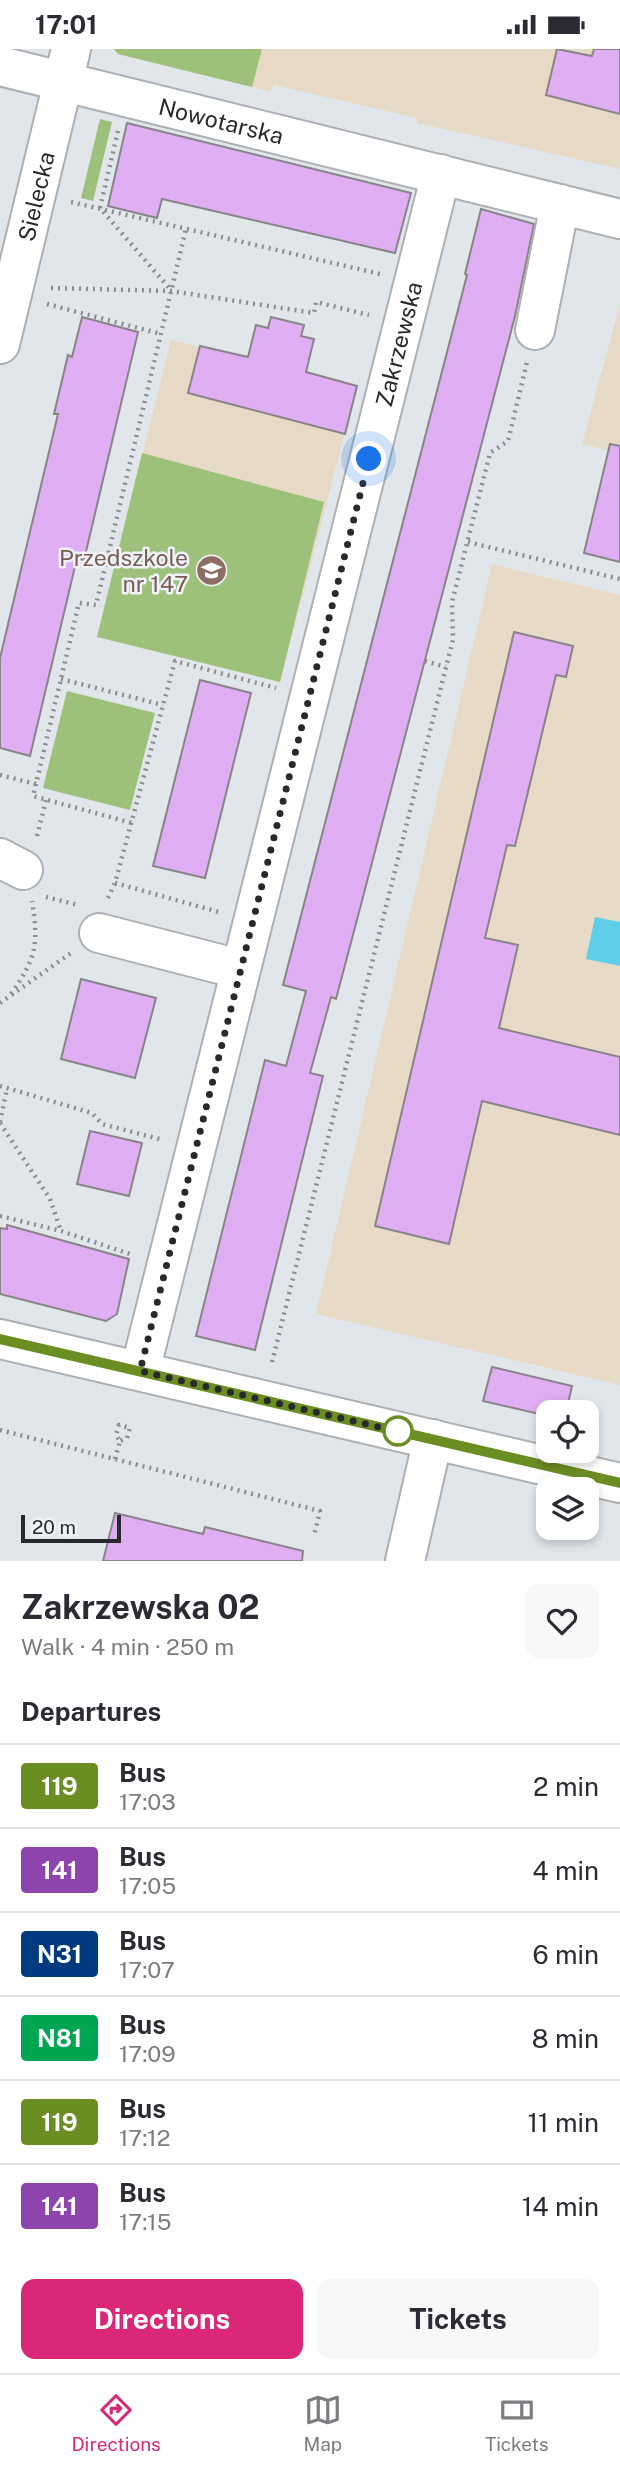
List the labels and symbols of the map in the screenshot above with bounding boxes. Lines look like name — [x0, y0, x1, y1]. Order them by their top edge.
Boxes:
street label: Nowotarska — [156, 92, 287, 149]
street label: Sielecka — [12, 149, 59, 244]
street label: Zakrzewska — [370, 279, 427, 409]
your location — [351, 441, 386, 476]
place label: Przedszkole nr 147 — [59, 544, 188, 597]
school or university icon: Przedszkole nr 147 — [194, 553, 228, 587]
unlabelled marker — [383, 1416, 413, 1446]
scale bar — [21, 1512, 121, 1544]

